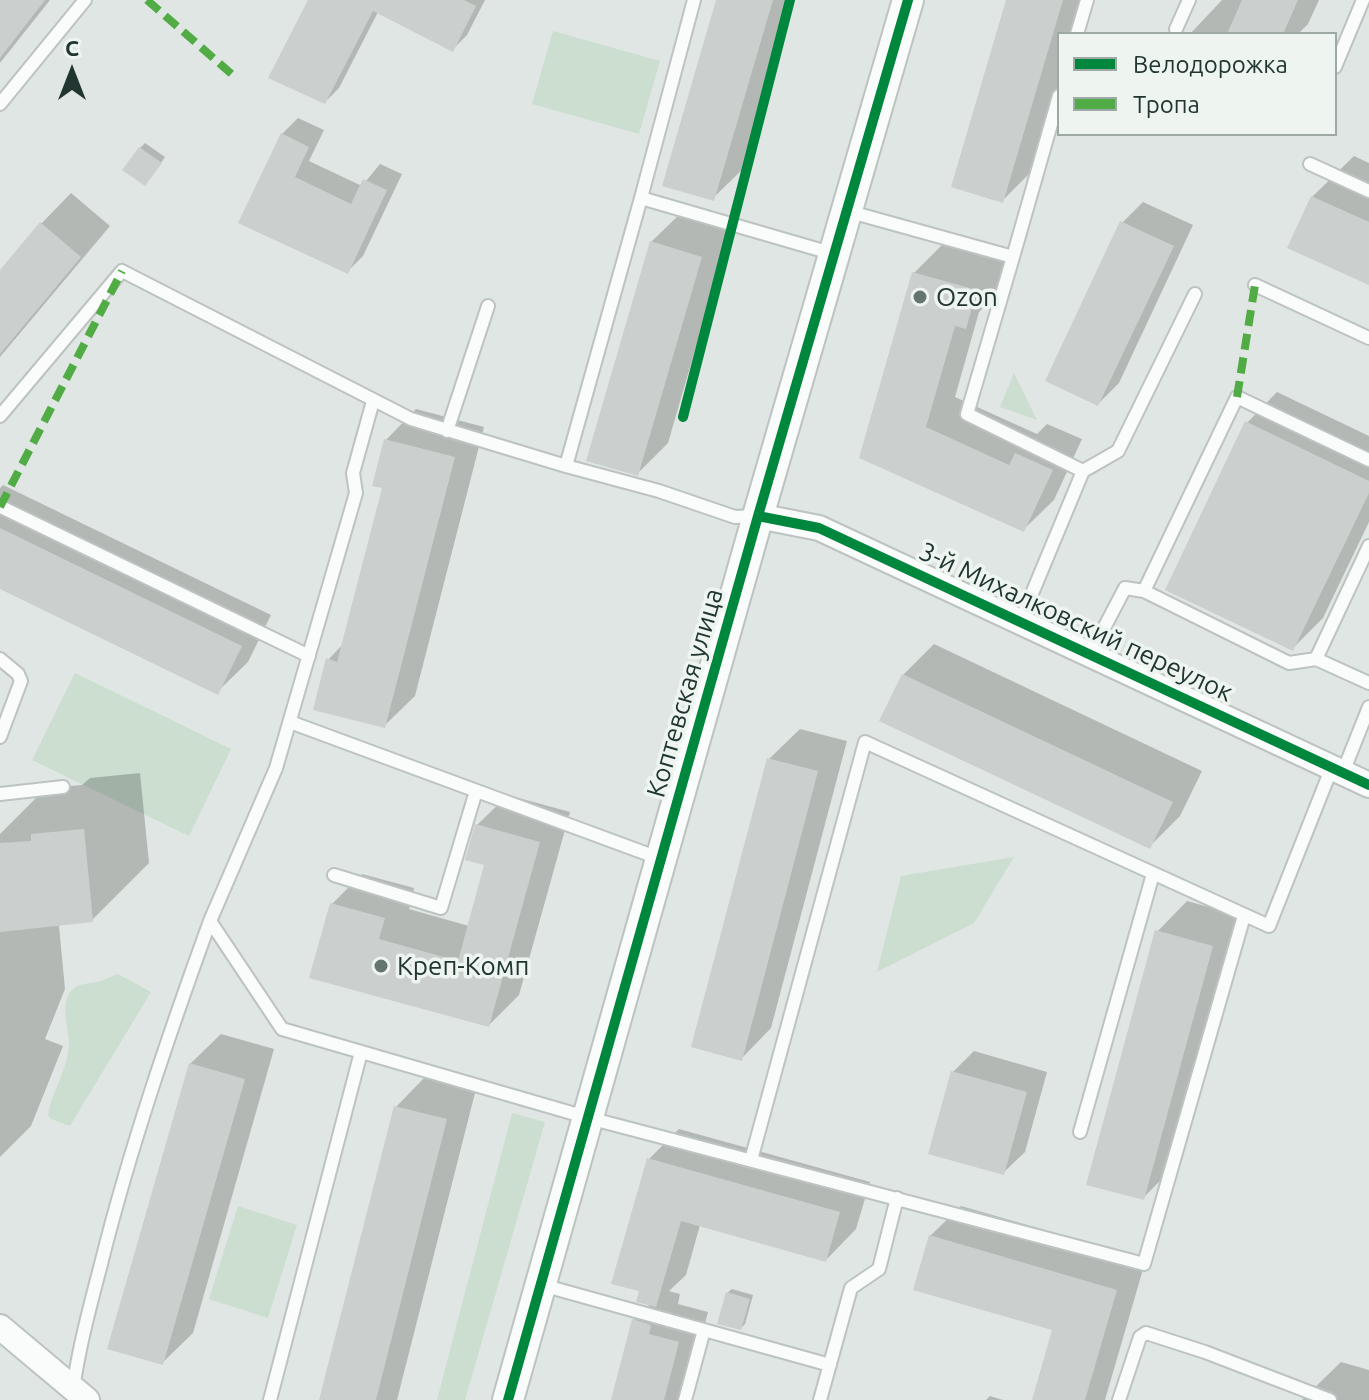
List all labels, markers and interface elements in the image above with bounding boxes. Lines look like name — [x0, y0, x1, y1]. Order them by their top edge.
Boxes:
north arrow — [32, 32, 112, 112]
legend — [1057, 32, 1337, 136]
text: С — [65, 35, 79, 60]
text: Велодорожка — [1133, 51, 1288, 78]
text: Тропа — [1133, 91, 1200, 118]
place label: Ozon — [936, 281, 998, 313]
marker: Ozon — [911, 288, 929, 306]
street label: 3-й Михалковский переулок — [914, 535, 1238, 709]
street label: Коптевская улица — [640, 585, 730, 801]
place label: Креп-Комп — [397, 950, 529, 982]
marker: Креп-Комп — [372, 957, 390, 975]

